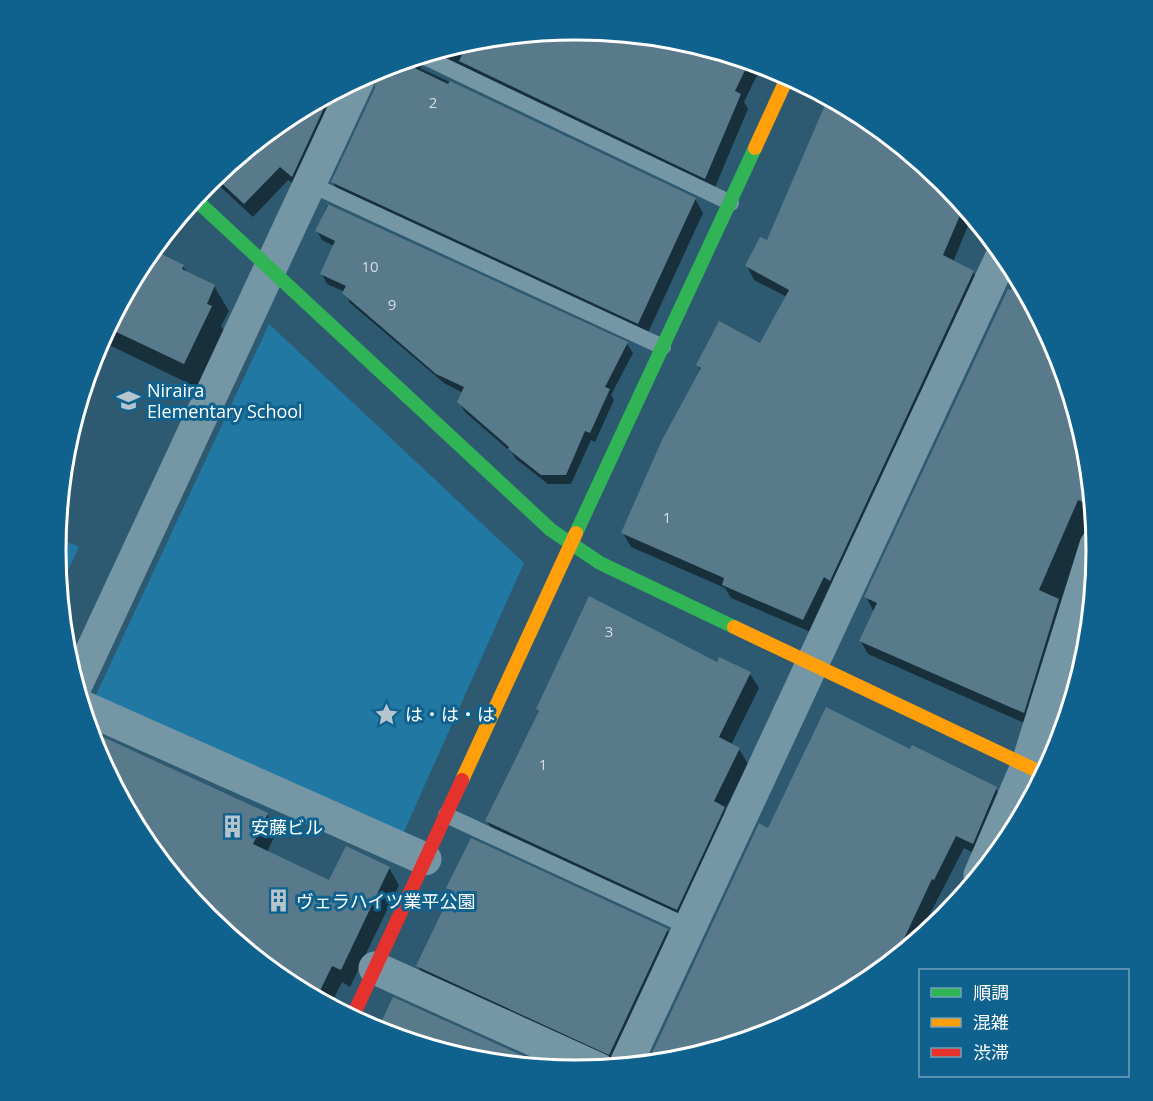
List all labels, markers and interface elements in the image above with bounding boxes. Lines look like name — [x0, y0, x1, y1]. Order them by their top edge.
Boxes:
house number: 2 — [429, 92, 437, 112]
house number: 10 — [361, 256, 379, 276]
house number: 9 — [388, 294, 396, 314]
place label: Niraira Elementary School — [147, 378, 303, 423]
school or university icon: Niraira Elementary School — [116, 387, 142, 413]
house number: 1 — [663, 507, 671, 527]
house number: 3 — [605, 621, 613, 641]
place icon: は・は・は — [374, 701, 400, 727]
place label: は・は・は — [405, 702, 495, 726]
house number: 1 — [539, 754, 547, 774]
building icon: 安藤ビル — [220, 814, 246, 840]
place label: 安藤ビル — [251, 815, 323, 839]
building icon: ヴェラハイツ業平公園 — [265, 888, 291, 914]
place label: ヴェラハイツ業平公園 — [296, 889, 475, 913]
legend — [919, 969, 1129, 1077]
text: 順調 — [973, 980, 1009, 1004]
text: 混雑 — [973, 1010, 1009, 1034]
text: 渋滞 — [973, 1040, 1009, 1064]

